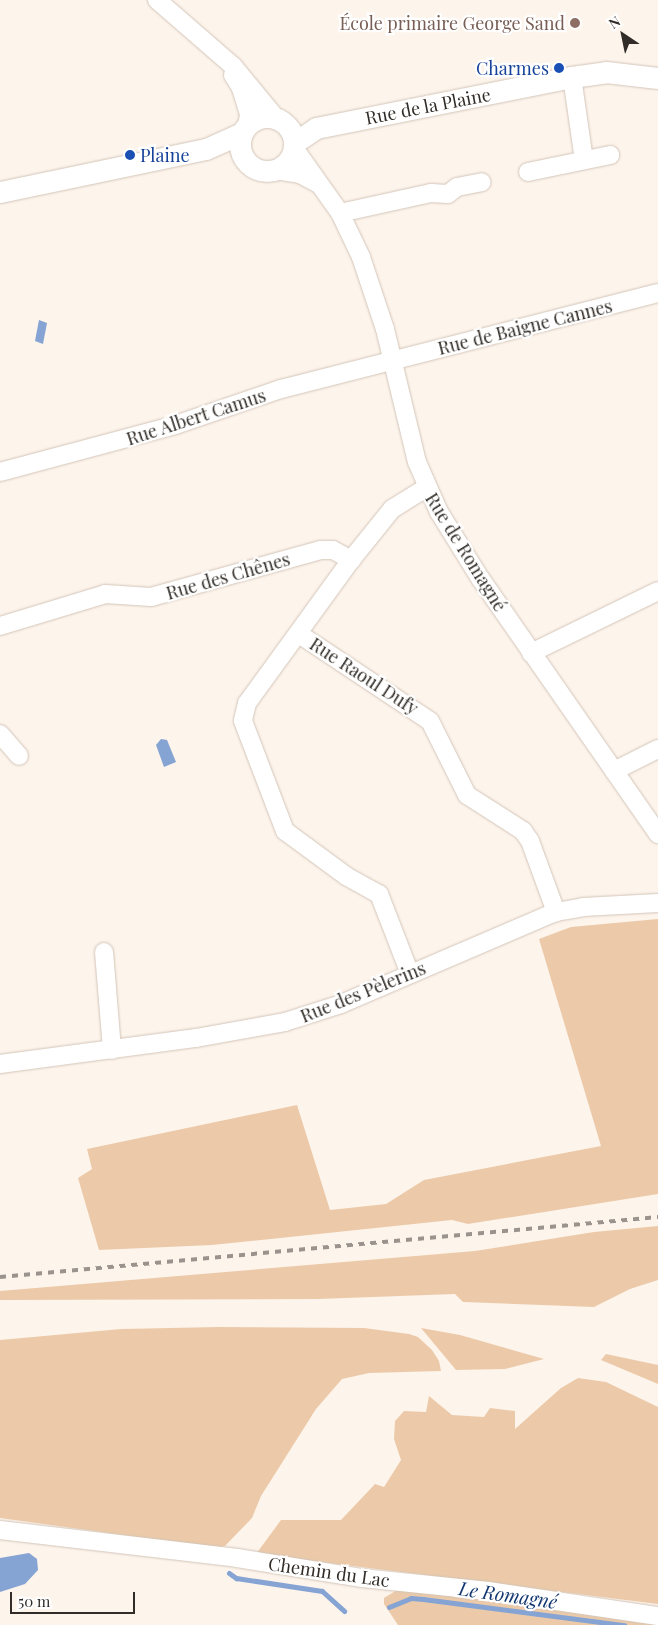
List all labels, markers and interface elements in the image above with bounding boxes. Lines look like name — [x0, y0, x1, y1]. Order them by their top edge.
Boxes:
north arrow — [598, 10, 648, 60]
text: N — [605, 11, 624, 33]
place label: École primaire George Sand — [339, 12, 565, 34]
marker: École primaire George Sand — [569, 17, 581, 29]
place label: Charmes — [476, 57, 549, 79]
marker: Charmes — [553, 62, 565, 74]
street label: Rue de la Plaine — [363, 83, 493, 129]
place label: Plaine — [140, 144, 190, 166]
marker: Plaine — [124, 149, 136, 161]
street label: Rue de Baigne Cannes — [436, 295, 614, 359]
street label: Rue Albert Camus — [123, 384, 269, 450]
street label: Rue de Romagné — [421, 489, 511, 615]
street label: Rue des Chênes — [164, 548, 292, 604]
street label: Rue Raoul Dufy — [306, 633, 422, 719]
street label: Rue des Pèlerins — [297, 957, 429, 1027]
street label: Chemin du Lac — [267, 1553, 391, 1591]
water label: Le Romagné — [457, 1577, 559, 1613]
scale bar — [12, 1582, 138, 1614]
text: 50 m — [18, 1591, 50, 1611]

